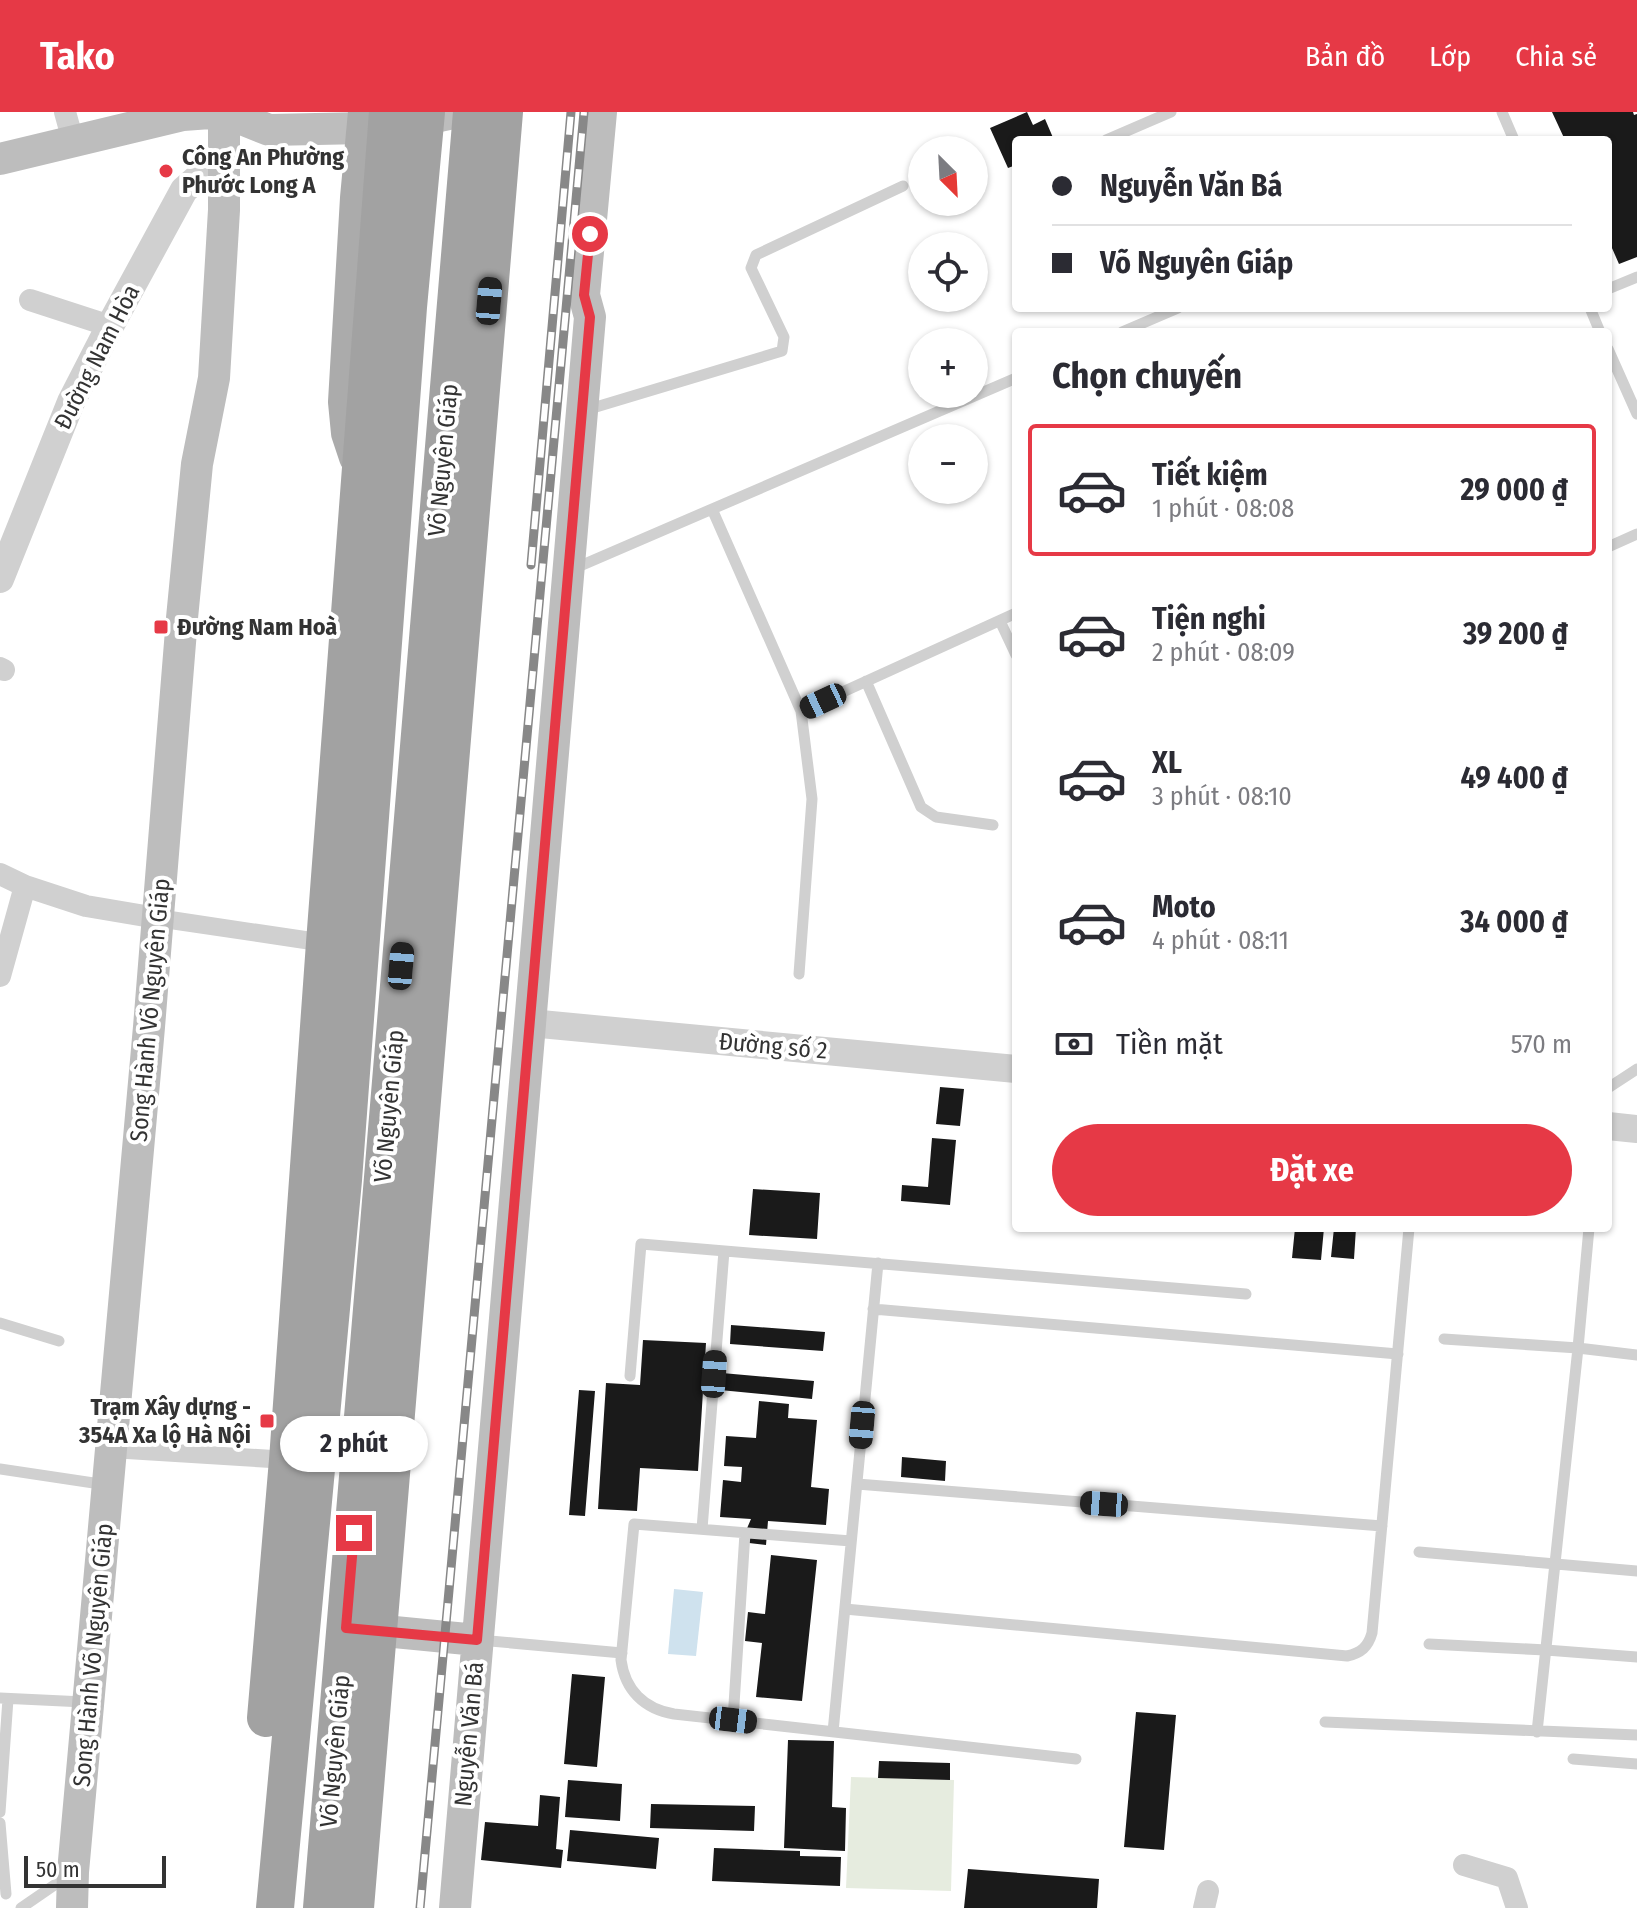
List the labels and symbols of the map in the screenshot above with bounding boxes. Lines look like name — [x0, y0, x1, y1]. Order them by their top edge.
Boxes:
north arrow — [908, 136, 988, 216]
place label: Công An Phường Phước Long A — [182, 143, 344, 199]
marker: Công An Phường Phước Long A — [157, 162, 175, 180]
route start — [572, 216, 608, 252]
car — [475, 276, 503, 326]
street label: Đường Nam Hòa — [48, 280, 146, 434]
street label: Võ Nguyên Giáp — [422, 383, 464, 537]
place label: Đường Nam Hoà — [177, 613, 337, 641]
marker: Đường Nam Hoà — [152, 618, 170, 636]
car — [796, 680, 850, 722]
street label: Song Hành Võ Nguyên Giáp — [125, 877, 175, 1143]
car — [387, 941, 415, 991]
street label: Đường số 2 — [718, 1027, 828, 1065]
street label: Võ Nguyên Giáp — [368, 1029, 410, 1183]
car — [700, 1349, 728, 1399]
place label: Trạm Xây dựng - 354A Xa lộ Hà Nội — [78, 1393, 251, 1449]
car — [848, 1400, 876, 1450]
marker: Trạm Xây dựng - 354A Xa lộ Hà Nội — [258, 1412, 276, 1430]
callout: 2 phút — [280, 1417, 428, 1473]
car — [1079, 1490, 1129, 1518]
route end — [336, 1515, 372, 1551]
street label: Song Hành Võ Nguyên Giáp — [68, 1522, 118, 1788]
street label: Nguyễn Văn Bá — [449, 1661, 489, 1807]
street label: Võ Nguyên Giáp — [314, 1674, 356, 1828]
car — [708, 1705, 758, 1735]
scale bar — [24, 1852, 166, 1888]

